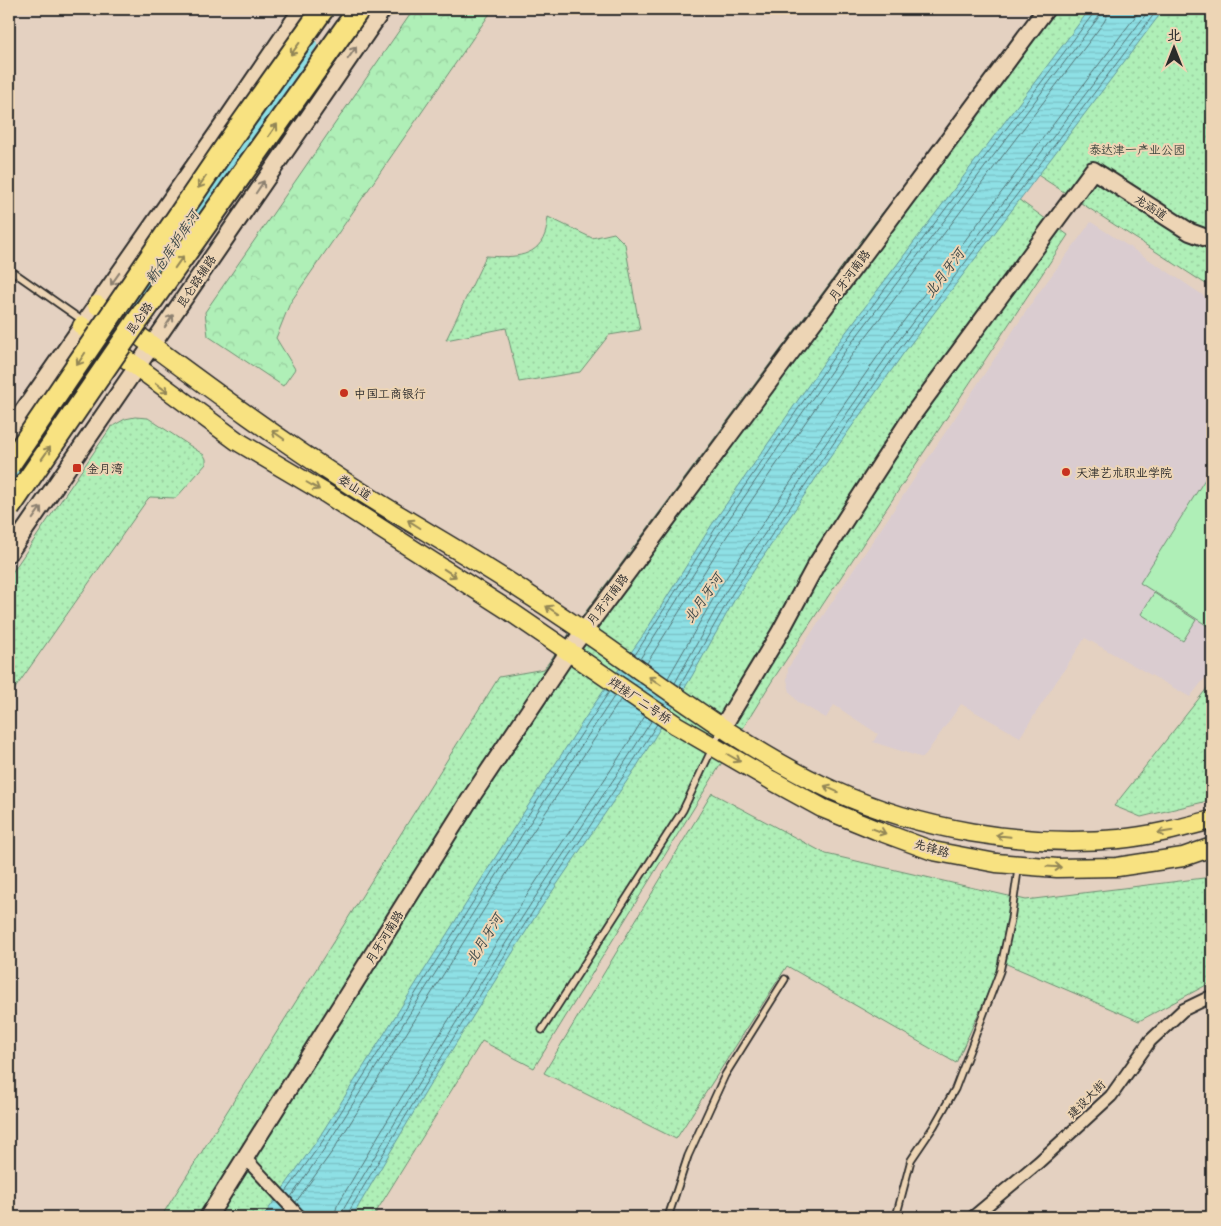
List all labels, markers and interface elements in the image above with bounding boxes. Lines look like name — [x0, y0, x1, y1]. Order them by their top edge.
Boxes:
north arrow — [1148, 22, 1198, 72]
text: 北 — [1167, 26, 1181, 44]
one-way arrow — [290, 42, 301, 55]
one-way arrow — [347, 47, 357, 61]
one-way arrow — [268, 123, 278, 137]
park label: 泰达津一产业公园 — [1089, 142, 1185, 157]
one-way arrow — [197, 174, 207, 188]
one-way arrow — [255, 181, 265, 195]
street label: 龙涵道 — [1132, 191, 1170, 223]
water label: 新仓库护库河 — [141, 205, 204, 287]
water label: 北月牙河 — [920, 244, 969, 301]
street label: 月牙河南路 — [825, 247, 873, 303]
street label: 昆仑路辅路 — [173, 252, 219, 310]
one-way arrow — [174, 255, 184, 269]
one-way arrow — [110, 272, 120, 286]
street label: 昆仑路 — [123, 299, 155, 337]
one-way arrow — [164, 315, 174, 329]
one-way arrow — [76, 352, 86, 366]
one-way arrow — [155, 382, 169, 393]
place label: 中国工商银行 — [354, 386, 426, 401]
marker: 中国工商银行 — [338, 387, 350, 399]
one-way arrow — [271, 430, 285, 440]
one-way arrow — [41, 446, 51, 460]
place label: 金月湾 — [87, 461, 123, 476]
marker: 金月湾 — [71, 462, 83, 474]
place label: 天津艺术职业学院 — [1076, 465, 1172, 480]
marker: 天津艺术职业学院 — [1060, 466, 1072, 478]
street label: 娄山道 — [336, 471, 374, 503]
one-way arrow — [305, 481, 320, 491]
one-way arrow — [32, 506, 42, 520]
one-way arrow — [407, 519, 421, 530]
one-way arrow — [443, 568, 457, 578]
water label: 北月牙河 — [680, 568, 728, 626]
street label: 月牙河南路 — [583, 571, 631, 627]
one-way arrow — [545, 605, 559, 615]
street label: 焊接厂二号桥 — [606, 674, 675, 727]
one-way arrow — [648, 676, 662, 686]
one-way arrow — [726, 754, 740, 764]
one-way arrow — [823, 784, 838, 794]
one-way arrow — [870, 827, 886, 836]
one-way arrow — [1157, 827, 1173, 837]
one-way arrow — [996, 831, 1012, 841]
street label: 先锋路 — [913, 836, 951, 860]
one-way arrow — [1046, 862, 1062, 872]
street label: 月牙河南路 — [362, 908, 406, 966]
water label: 北月牙河 — [462, 909, 508, 968]
street label: 建设大街 — [1064, 1077, 1108, 1121]

